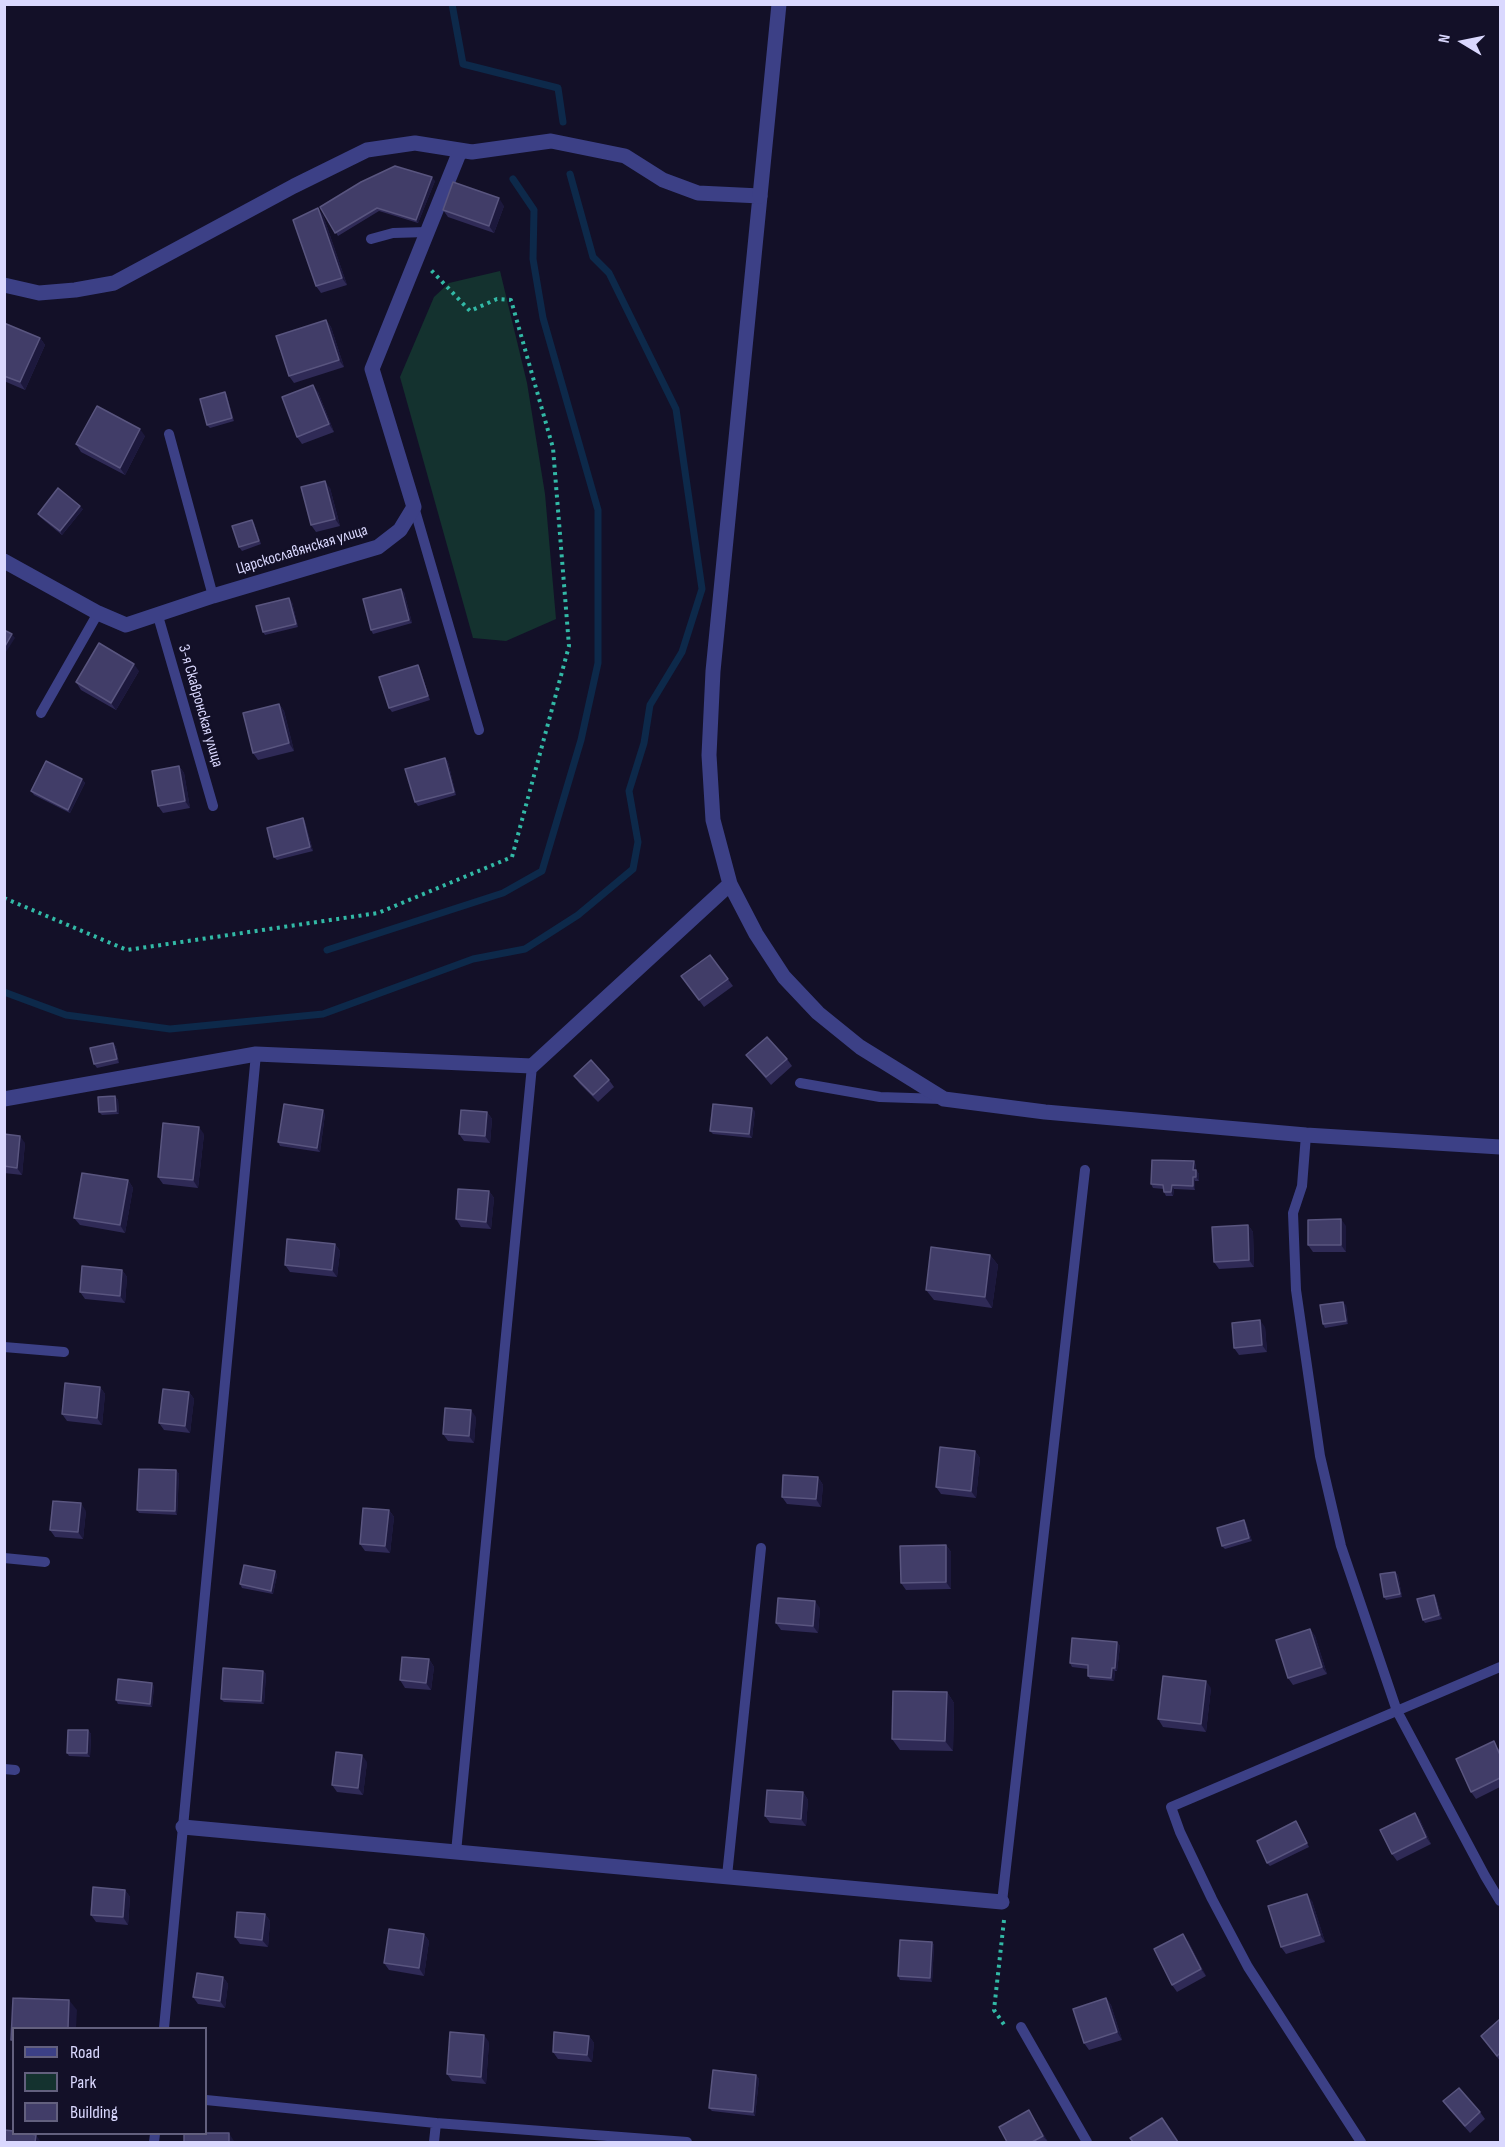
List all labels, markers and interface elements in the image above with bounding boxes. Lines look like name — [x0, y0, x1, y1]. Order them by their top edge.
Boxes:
north arrow — [1433, 12, 1493, 72]
text: N — [1435, 33, 1455, 45]
street label: Царскославянская улица — [234, 521, 370, 579]
street label: 3-я Скавронская улица — [173, 643, 227, 769]
legend — [12, 2027, 207, 2135]
text: Road — [70, 2042, 100, 2063]
text: Park — [70, 2072, 96, 2093]
text: Building — [70, 2102, 118, 2123]

